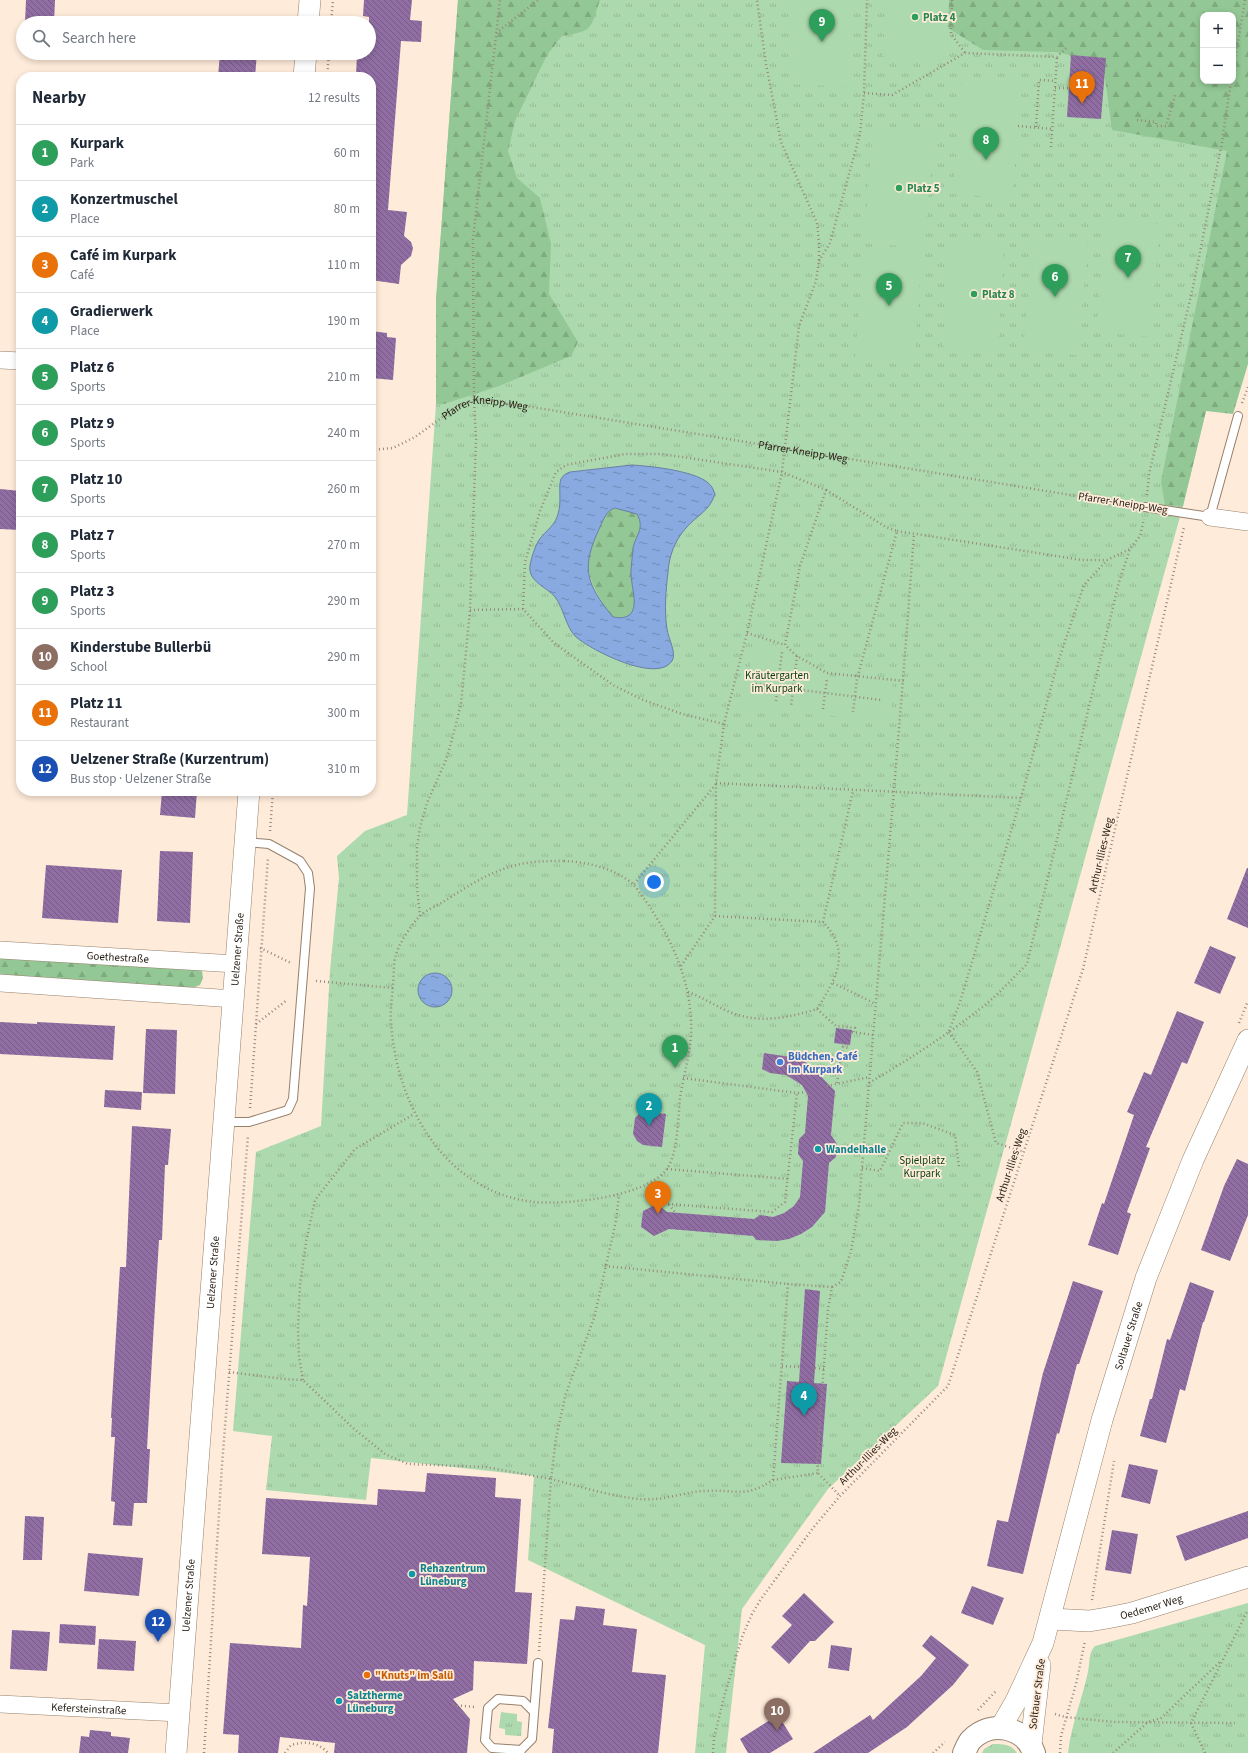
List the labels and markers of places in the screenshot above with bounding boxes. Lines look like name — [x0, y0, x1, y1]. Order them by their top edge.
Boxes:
pin: 9 — [809, 9, 835, 42]
place label: Platz 4 — [923, 10, 956, 25]
marker: Platz 4 — [910, 12, 920, 22]
pin: 11 — [1069, 71, 1095, 104]
pin: 8 — [973, 127, 999, 160]
place label: Platz 5 — [907, 181, 940, 196]
marker: Platz 5 — [894, 183, 904, 193]
pin: 7 — [1115, 245, 1141, 278]
pin: 6 — [1042, 264, 1068, 297]
pin: 5 — [876, 273, 902, 306]
place label: Platz 8 — [982, 287, 1015, 302]
marker: Platz 8 — [969, 289, 979, 299]
pin: 1 — [662, 1035, 688, 1068]
place label: Büdchen, Café im Kurpark — [788, 1049, 858, 1077]
marker: Büdchen, Café im Kurpark — [775, 1057, 785, 1067]
pin: 2 — [636, 1093, 662, 1126]
place label: Wandelhalle — [826, 1142, 886, 1157]
marker: Wandelhalle — [813, 1144, 823, 1154]
pin: 3 — [645, 1181, 671, 1214]
pin: 4 — [791, 1383, 817, 1416]
place label: Rehazentrum Lüneburg — [420, 1561, 486, 1589]
marker: Rehazentrum Lüneburg — [407, 1569, 417, 1579]
pin: 12 — [145, 1609, 171, 1642]
place label: "Knuts" im Salü — [375, 1668, 453, 1683]
marker: "Knuts" im Salü — [362, 1670, 372, 1680]
place label: Salztherme Lüneburg — [347, 1688, 403, 1716]
marker: Salztherme Lüneburg — [334, 1696, 344, 1706]
pin: 10 — [764, 1698, 790, 1731]

